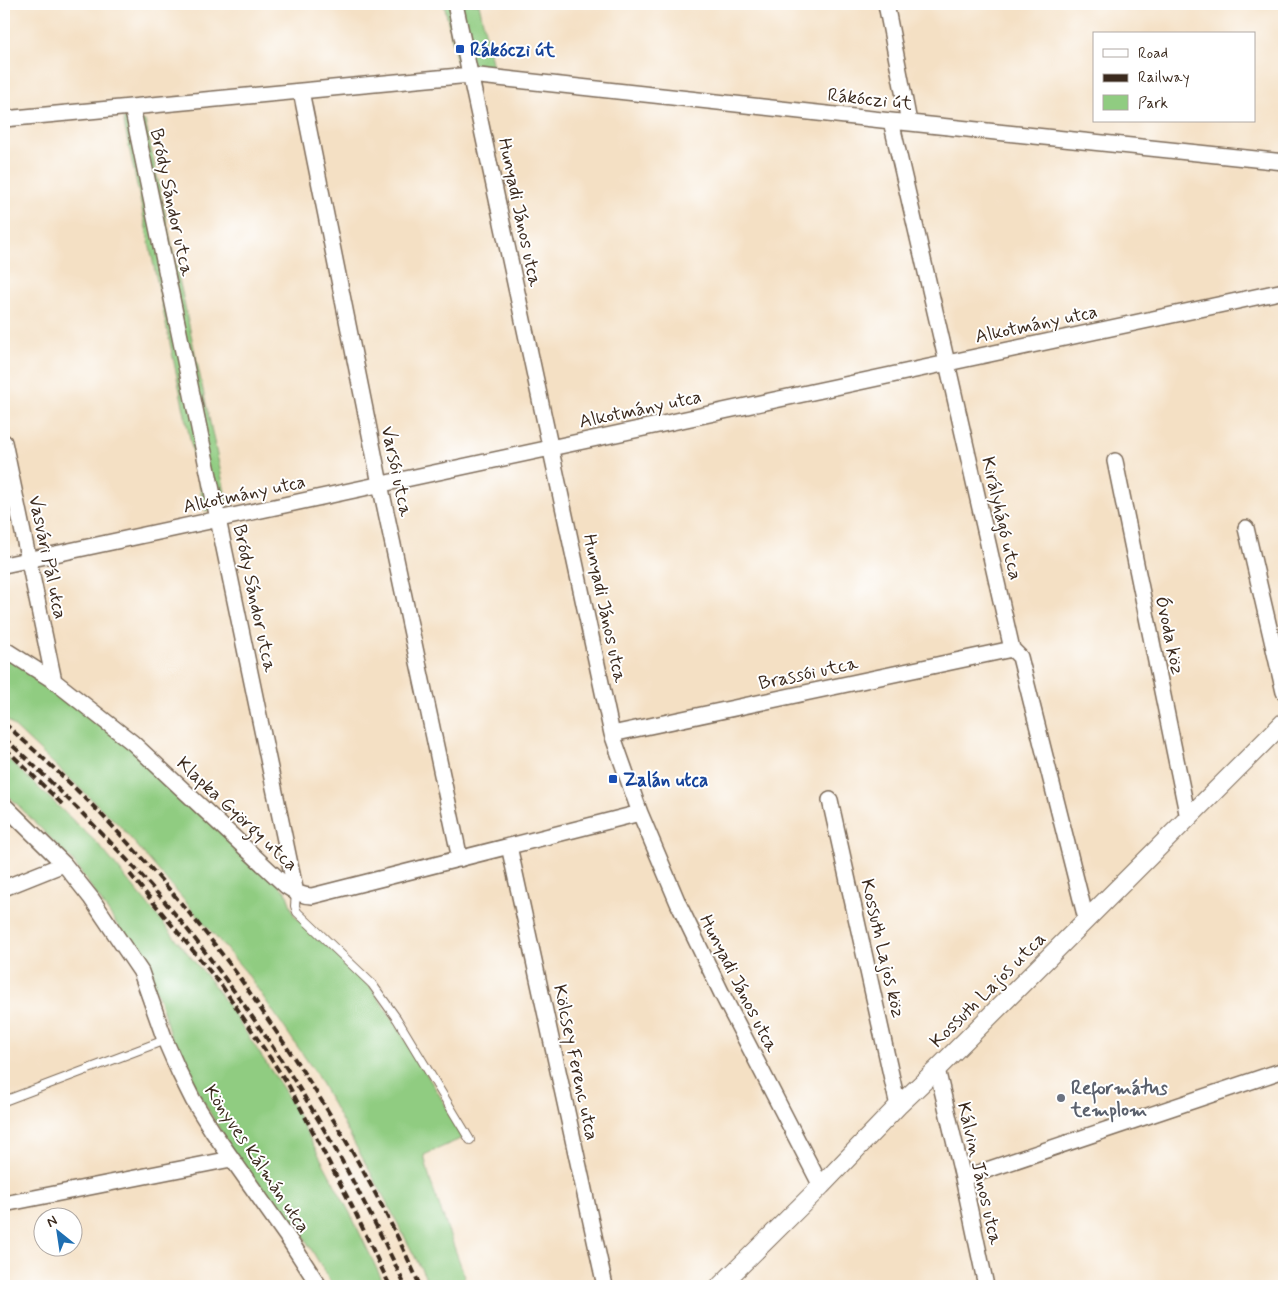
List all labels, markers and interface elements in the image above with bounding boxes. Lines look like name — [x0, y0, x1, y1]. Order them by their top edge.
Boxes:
legend — [1093, 32, 1256, 122]
place label: Rákóczi út — [470, 38, 556, 63]
marker: Rákóczi út — [454, 43, 466, 55]
text: Road — [1138, 44, 1168, 64]
text: Railway — [1138, 68, 1190, 88]
street label: Rákóczi út — [826, 83, 913, 116]
text: Park — [1138, 94, 1168, 114]
street label: Bródy Sándor utca — [144, 126, 200, 279]
street label: Hunyadi János utca — [492, 136, 548, 289]
street label: Alkotmány utca — [973, 299, 1100, 350]
street label: Alkotmány utca — [577, 384, 704, 435]
street label: Varsói utca — [375, 424, 418, 519]
street label: Királyhágó utca — [974, 454, 1028, 583]
street label: Alkotmány utca — [181, 469, 308, 520]
street label: Vasvári Pál utca — [22, 493, 73, 621]
street label: Bródy Sándor utca — [227, 522, 283, 675]
street label: Hunyadi János utca — [577, 532, 633, 685]
street label: Óvoda köz — [1149, 594, 1190, 677]
street label: Brassói utca — [756, 651, 861, 696]
street label: Klapka György utca — [169, 751, 303, 879]
place label: Zalán utca — [623, 768, 708, 793]
marker: Zalán utca — [607, 773, 619, 785]
street label: Kossuth Lajos köz — [853, 877, 911, 1020]
street label: Hunyadi János utca — [693, 911, 784, 1057]
street label: Kossuth Lajos utca — [925, 927, 1052, 1054]
street label: Kölcsey Ferenc utca — [546, 982, 604, 1143]
place label: Református templom — [1070, 1076, 1168, 1123]
street label: Könyves Kálmán utca — [198, 1080, 316, 1238]
marker: Református templom — [1055, 1092, 1067, 1104]
street label: Kálvin János utca — [951, 1100, 1008, 1248]
north arrow — [32, 1208, 82, 1258]
text: N — [43, 1211, 61, 1232]

